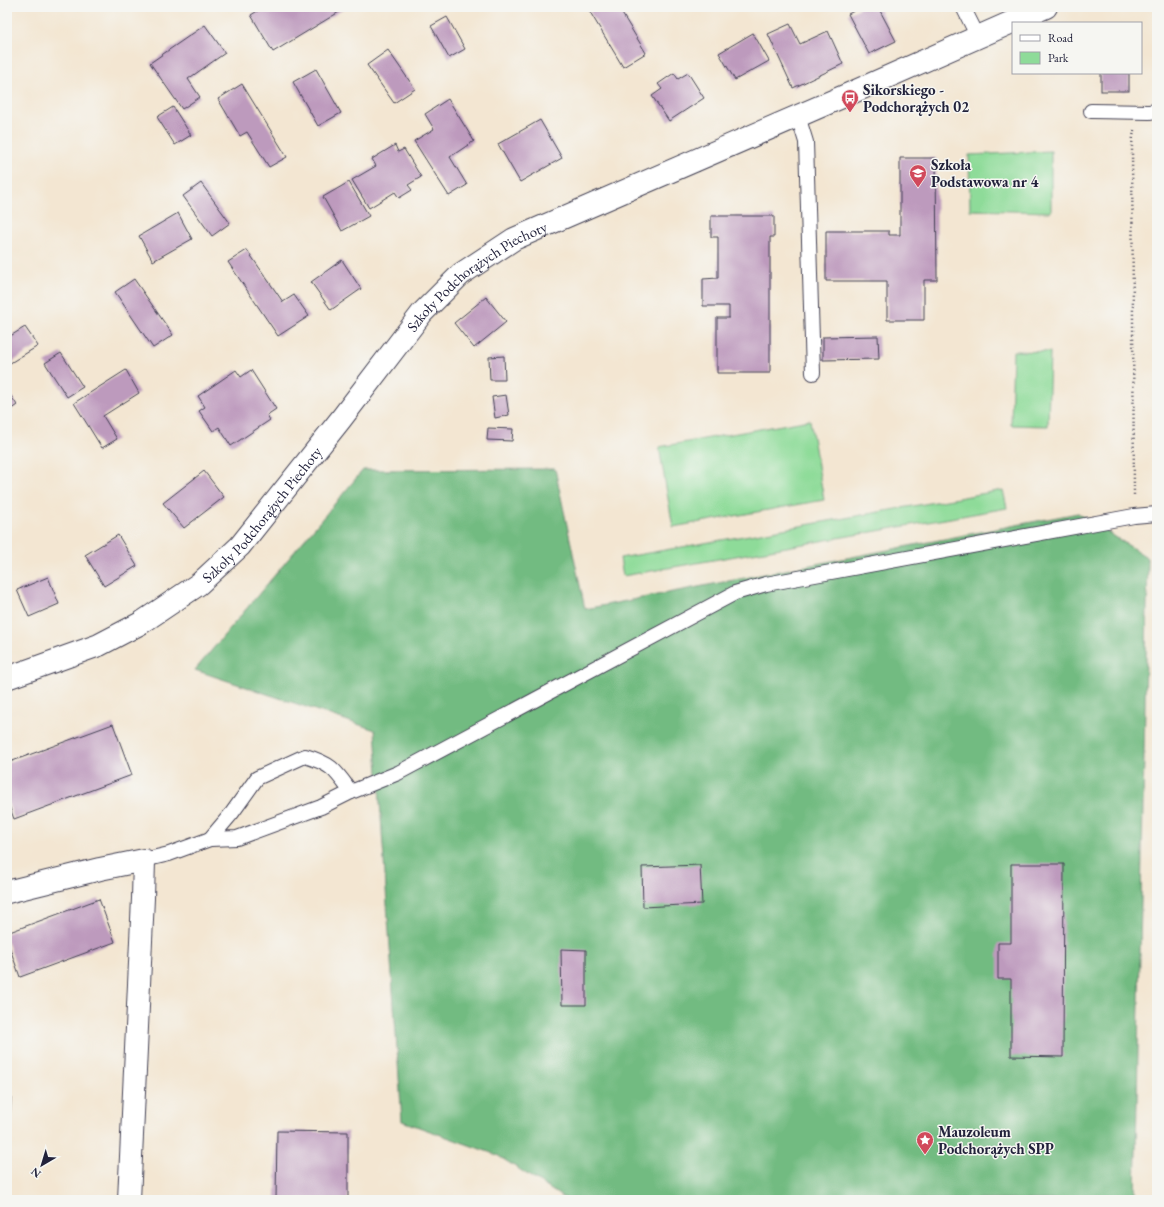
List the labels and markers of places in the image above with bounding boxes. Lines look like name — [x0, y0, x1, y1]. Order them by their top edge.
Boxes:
place label: Sikorskiego - Podchorążych 02 — [863, 80, 969, 116]
bus stop icon: Sikorskiego - Podchorążych 02 — [840, 88, 860, 113]
place label: Szkoła Podstawowa nr 4 — [931, 155, 1039, 191]
school or university icon: Szkoła Podstawowa nr 4 — [908, 163, 928, 188]
place label: Mauzoleum Podchorążych SPP — [938, 1122, 1054, 1158]
place icon: Mauzoleum Podchorążych SPP — [915, 1130, 935, 1155]

